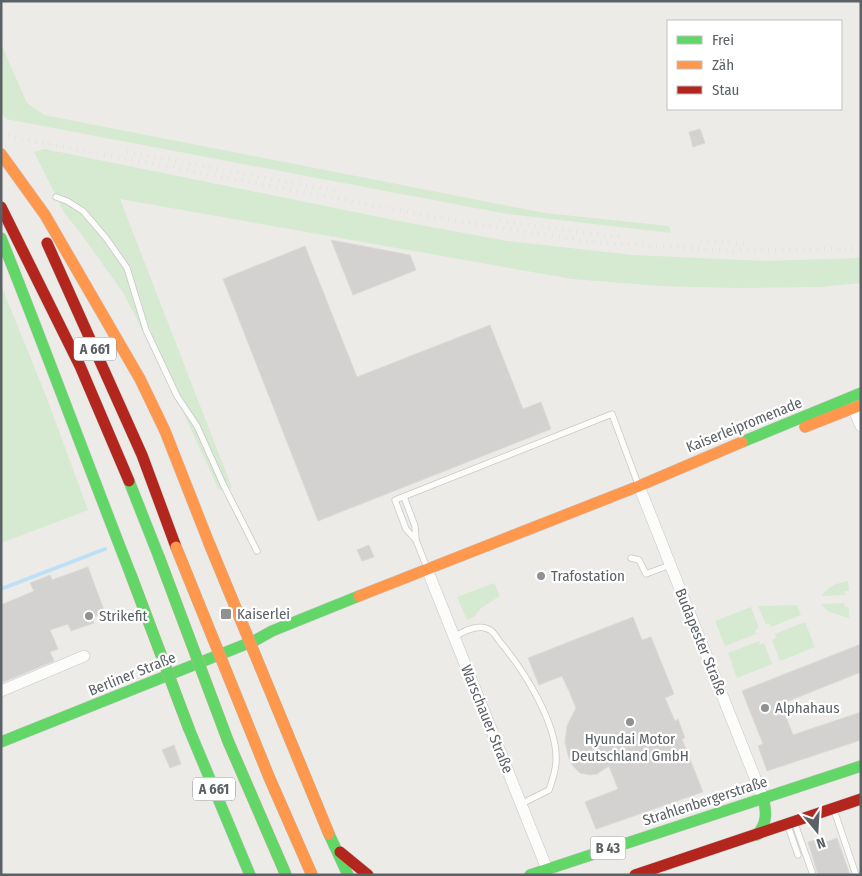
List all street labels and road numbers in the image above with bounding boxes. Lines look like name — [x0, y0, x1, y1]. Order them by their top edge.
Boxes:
road number: A 661 — [74, 338, 116, 360]
street label: Kaiserleipromenade — [683, 394, 805, 456]
street label: Budapester Straße — [671, 586, 731, 698]
street label: Berliner Straße — [86, 648, 178, 700]
street label: Warschauer Straße — [457, 662, 517, 776]
street label: Strahlenbergerstraße — [640, 772, 770, 830]
road number: A 661 — [193, 778, 235, 801]
road number: B 43 — [590, 836, 626, 860]

